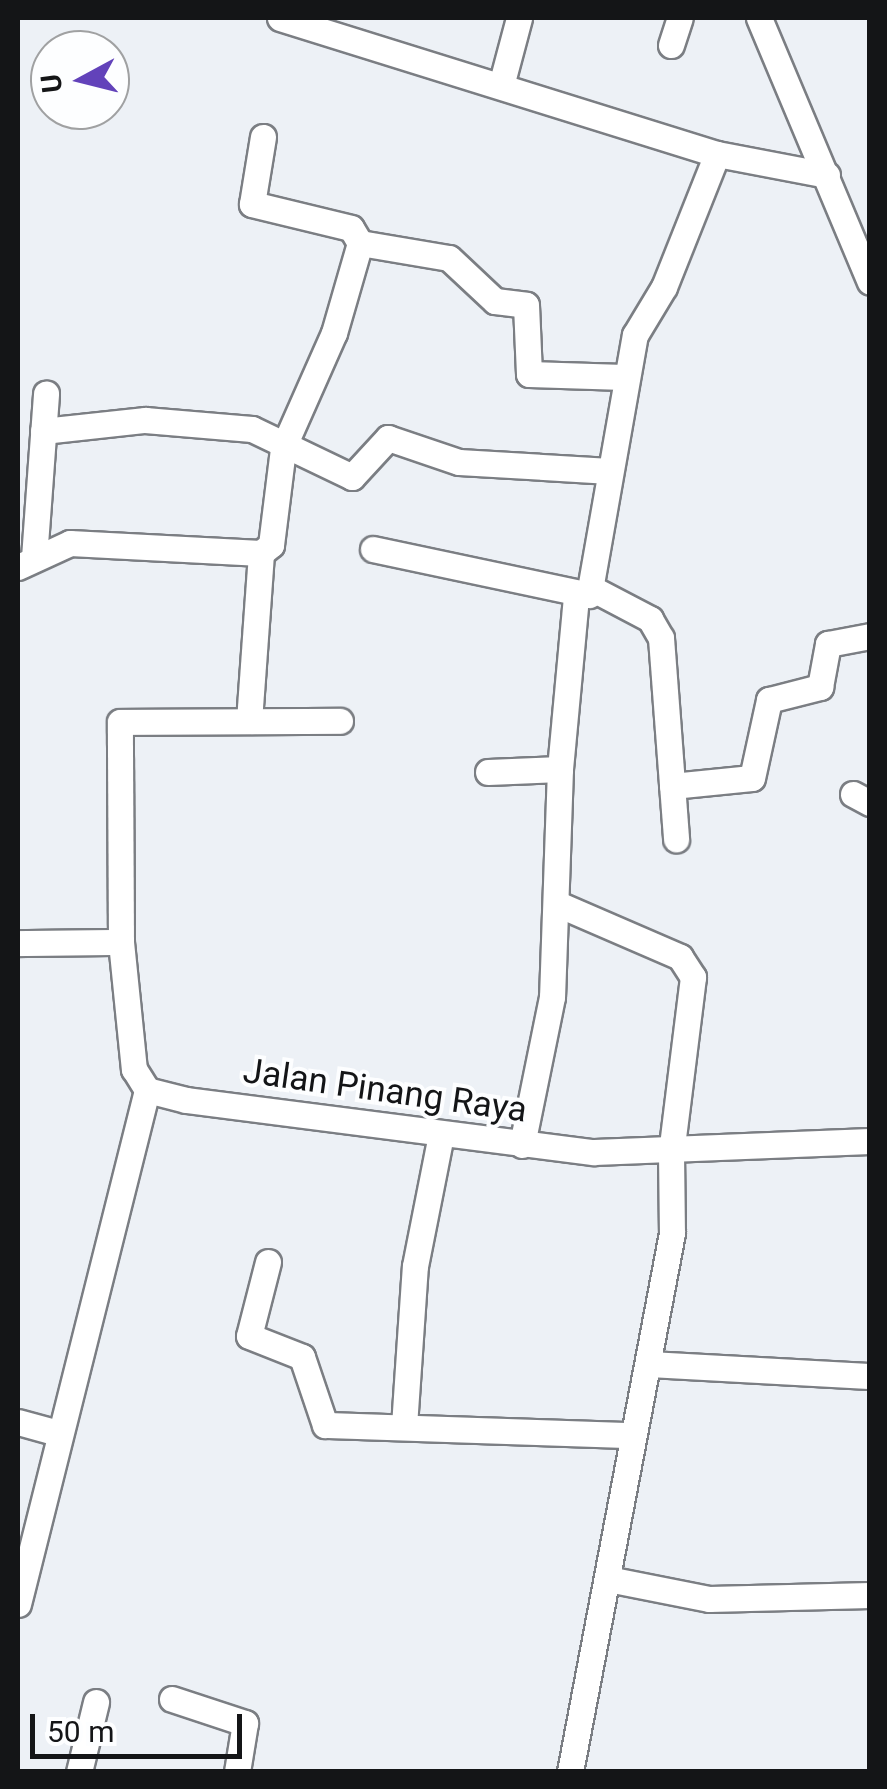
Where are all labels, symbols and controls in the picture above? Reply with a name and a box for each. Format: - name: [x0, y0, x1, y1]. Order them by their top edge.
- north arrow: [30, 30, 130, 130]
- text: U: [34, 72, 69, 95]
- street label: Jalan Pinang Raya: [240, 1050, 530, 1132]
- scale bar: [35, 1694, 248, 1756]
- text: 50 m: [47, 1714, 114, 1749]

